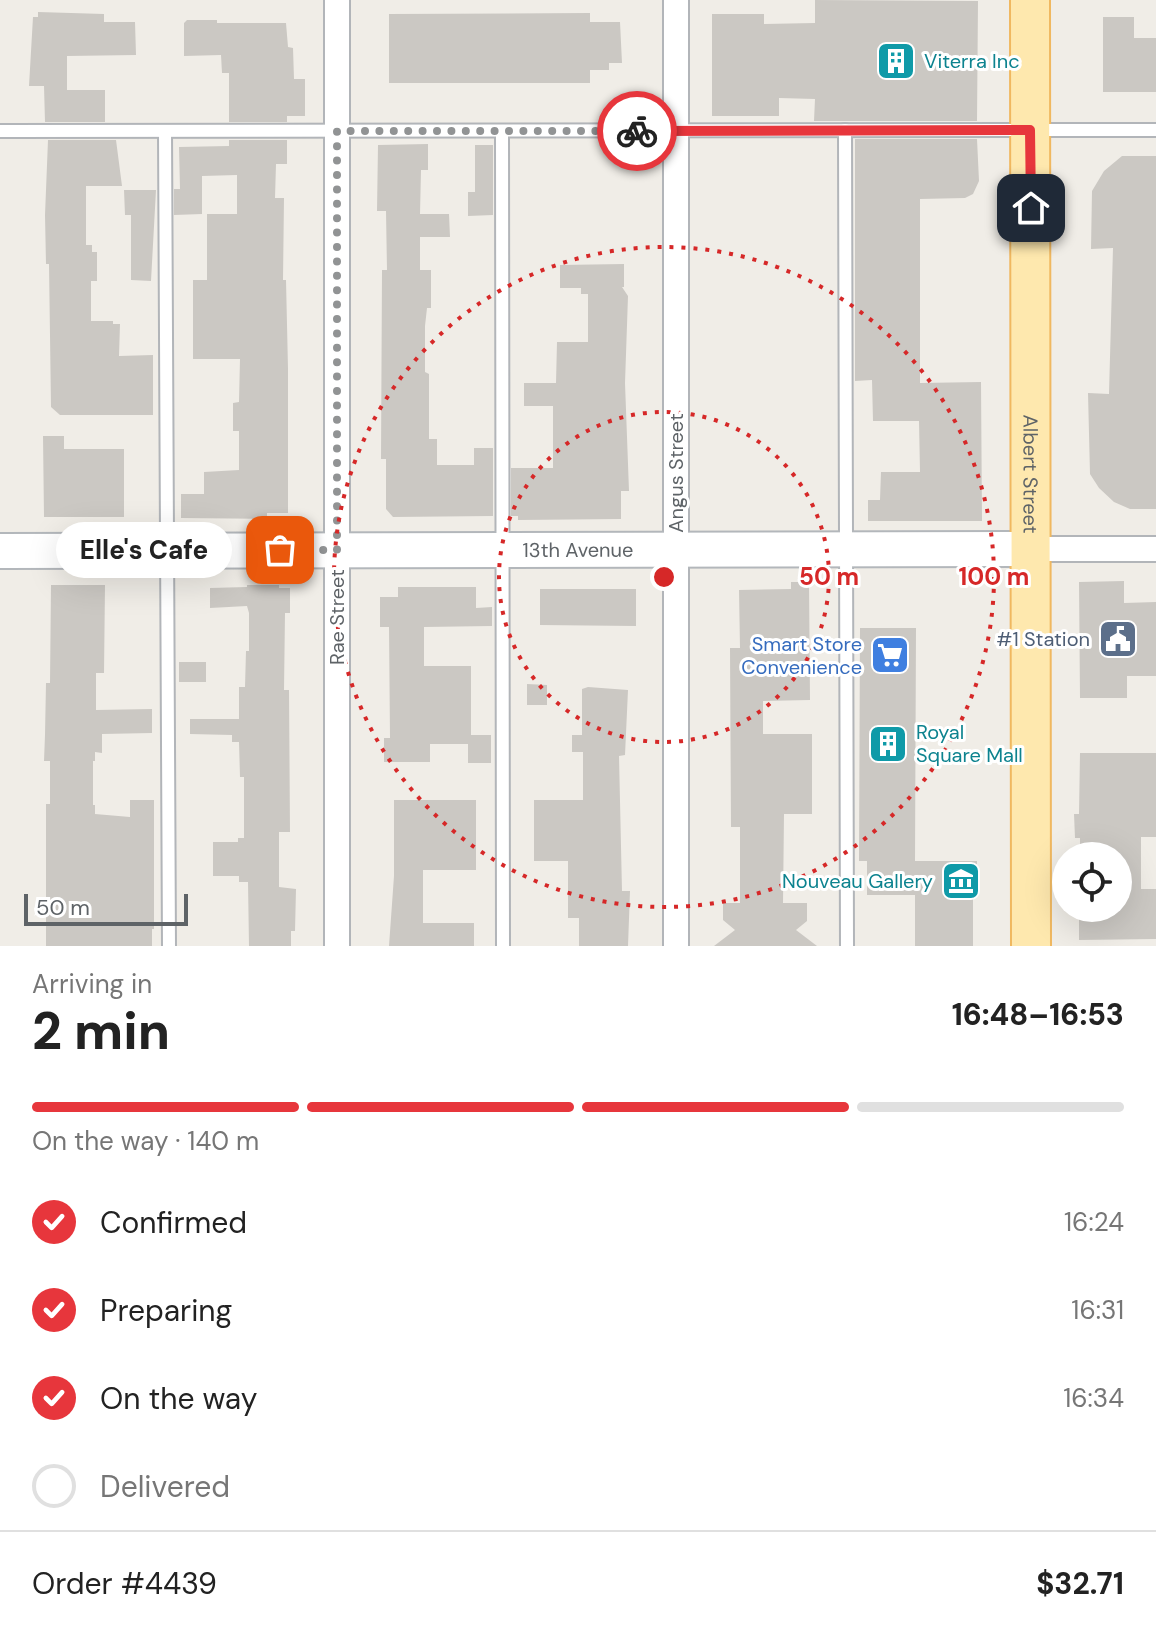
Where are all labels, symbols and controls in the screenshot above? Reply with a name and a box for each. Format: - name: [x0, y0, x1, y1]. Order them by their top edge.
- building icon: Viterra Inc: [875, 40, 917, 82]
- place label: Viterra Inc: [924, 48, 1020, 74]
- courier: [597, 91, 677, 171]
- icon: bike: [615, 109, 659, 153]
- pin: [997, 174, 1065, 242]
- icon: home: [1009, 186, 1053, 230]
- street label: Angus Street: [663, 413, 689, 533]
- street label: Albert Street: [1017, 415, 1044, 534]
- pin: [246, 516, 314, 584]
- callout: Elle's Cafe: [56, 522, 232, 578]
- icon: bag: [258, 528, 302, 572]
- text: Elle's Cafe: [80, 533, 208, 567]
- street label: 13th Avenue: [523, 537, 633, 563]
- text: 50 m: [799, 561, 859, 592]
- text: 100 m: [959, 561, 1029, 592]
- centre of rings: [650, 563, 678, 591]
- street label: Rae Street: [324, 569, 350, 665]
- public building icon: #1 Station: [1097, 618, 1139, 660]
- place label: #1 Station: [996, 626, 1090, 652]
- place label: Smart Store Convenience: [741, 631, 862, 680]
- supermarket icon: Smart Store Convenience: [869, 634, 911, 676]
- place label: Royal Square Mall: [916, 719, 1023, 768]
- building icon: Royal Square Mall: [867, 723, 909, 765]
- map controls: [1052, 842, 1132, 922]
- button: locate: [1052, 842, 1132, 922]
- museum icon: Nouveau Gallery: [940, 860, 982, 902]
- place label: Nouveau Gallery: [782, 868, 933, 894]
- scale bar: [24, 890, 188, 926]
- text: 50 m: [36, 893, 90, 922]
- text: Arriving in: [32, 967, 152, 1001]
- text: 16:48–16:53: [952, 995, 1124, 1034]
- text: 2 min: [32, 997, 170, 1065]
- text: On the way · 140 m: [32, 1124, 259, 1158]
- icon: check: [32, 1200, 76, 1244]
- text: Confirmed: [100, 1203, 247, 1242]
- text: 16:24: [1064, 1205, 1124, 1239]
- icon: check: [32, 1288, 76, 1332]
- text: Preparing: [100, 1291, 232, 1330]
- text: 16:31: [1071, 1293, 1124, 1327]
- icon: check: [32, 1376, 76, 1420]
- text: On the way: [100, 1379, 257, 1418]
- text: 16:34: [1063, 1381, 1124, 1415]
- text: Delivered: [100, 1467, 230, 1506]
- text: Order #4439: [32, 1564, 217, 1603]
- text: $32.71: [1036, 1564, 1124, 1603]

